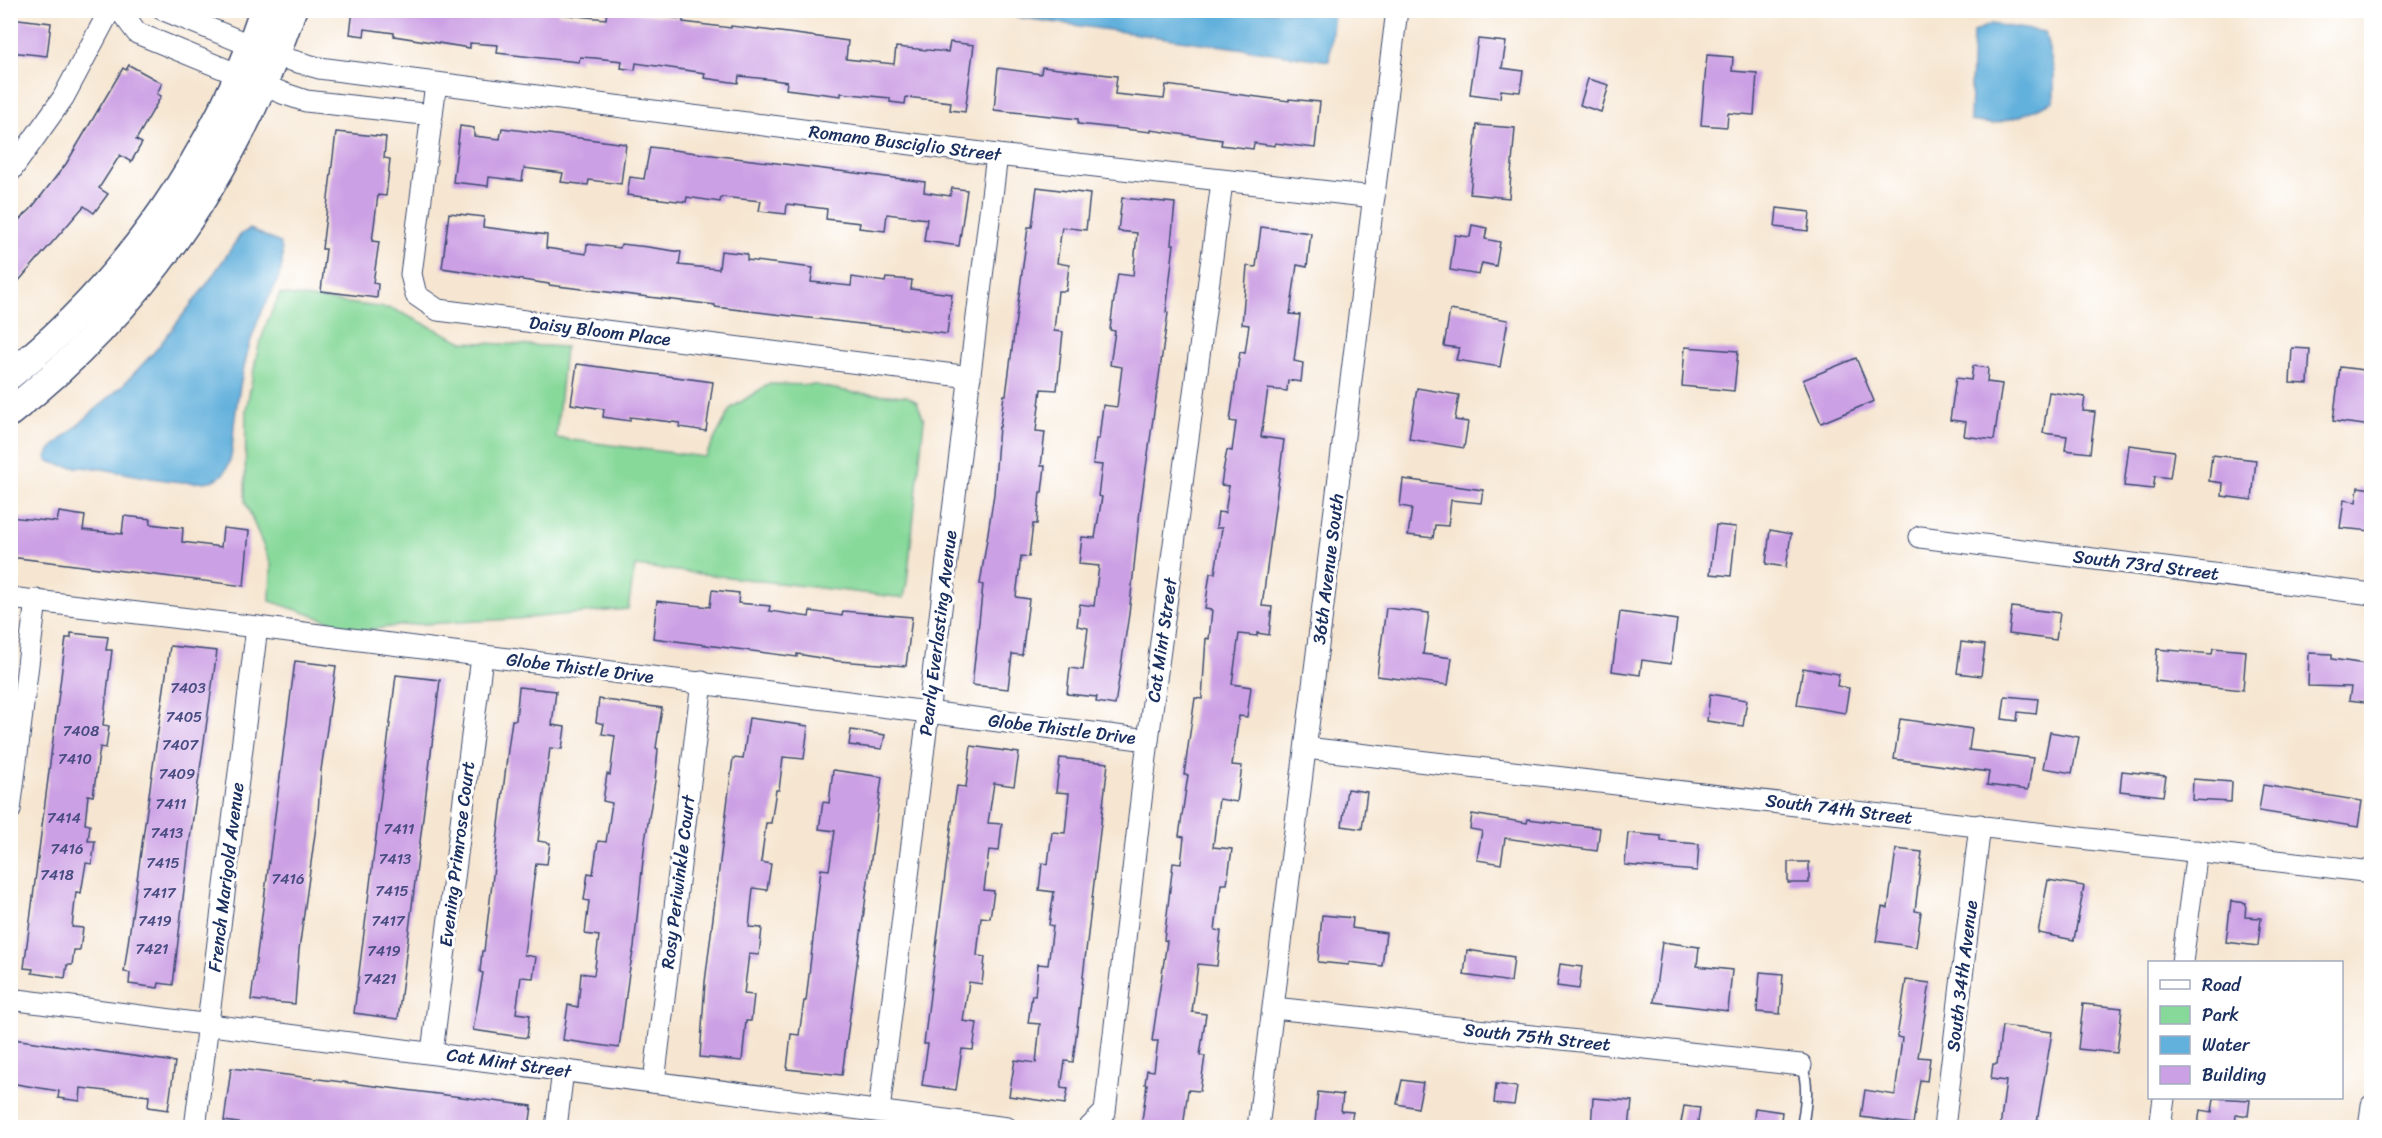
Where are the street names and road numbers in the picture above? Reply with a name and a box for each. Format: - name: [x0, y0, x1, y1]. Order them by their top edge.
- street label: Romano Busciglio Street: [807, 115, 1004, 171]
- street label: Daisy Bloom Place: [527, 306, 673, 356]
- street label: 36th Avenue South: [1303, 492, 1353, 646]
- street label: Pearly Everlasting Avenue: [910, 528, 967, 738]
- street label: South 73rd Street: [2071, 540, 2221, 590]
- street label: Cat Mint Street: [1137, 575, 1187, 704]
- street label: Globe Thistle Drive: [504, 643, 656, 693]
- street label: Globe Thistle Drive: [986, 704, 1138, 754]
- street label: Evening Primrose Court: [430, 759, 484, 949]
- street label: French Marigold Avenue: [198, 780, 254, 974]
- street label: South 74th Street: [1764, 784, 1914, 834]
- street label: Rosy Periwinkle Court: [651, 793, 705, 971]
- street label: South 34th Avenue: [1937, 898, 1987, 1053]
- street label: South 75th Street: [1462, 1013, 1612, 1061]
- street label: Cat Mint Street: [445, 1038, 574, 1088]

